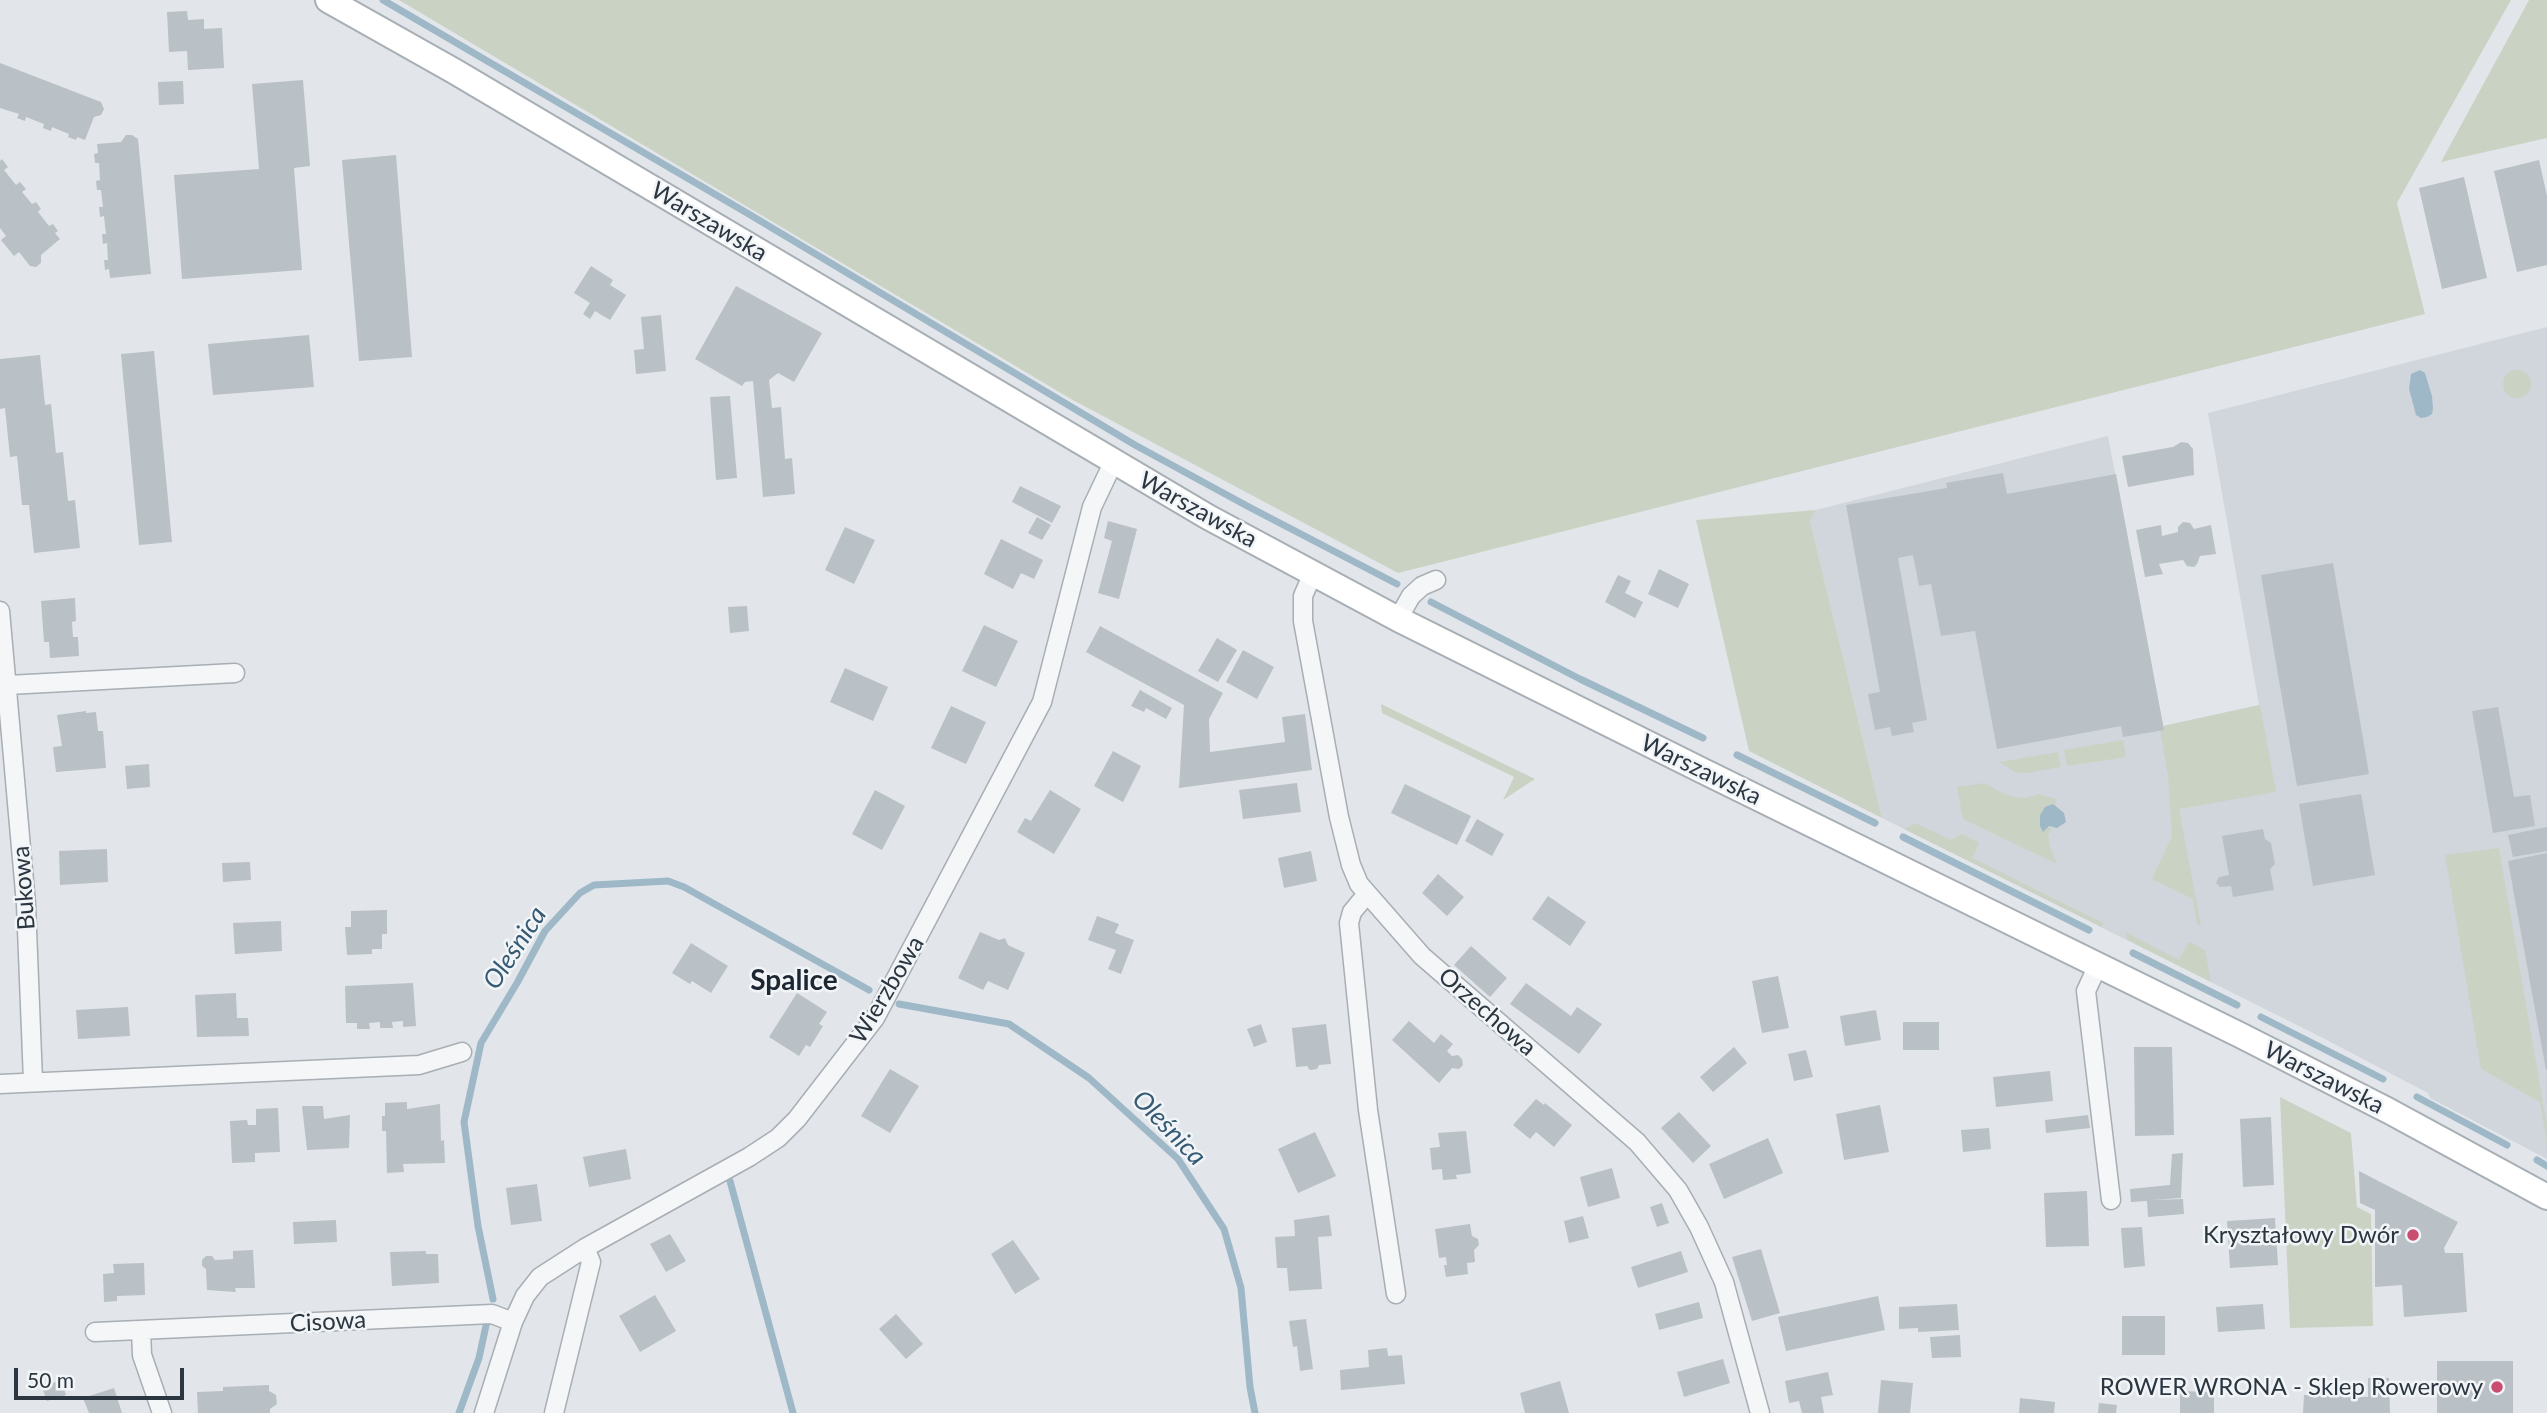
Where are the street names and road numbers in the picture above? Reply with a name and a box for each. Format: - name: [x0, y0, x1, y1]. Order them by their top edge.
- street label: Warszawska: [646, 176, 772, 268]
- street label: Warszawska: [1134, 466, 1262, 554]
- street label: Warszawska: [1636, 728, 1766, 812]
- street label: Bukowa: [7, 845, 41, 931]
- street label: Wierzbowa: [844, 931, 930, 1049]
- street label: Orzechowa: [1432, 962, 1542, 1062]
- street label: Warszawska: [2259, 1036, 2389, 1120]
- street label: Cisowa: [289, 1306, 367, 1338]

